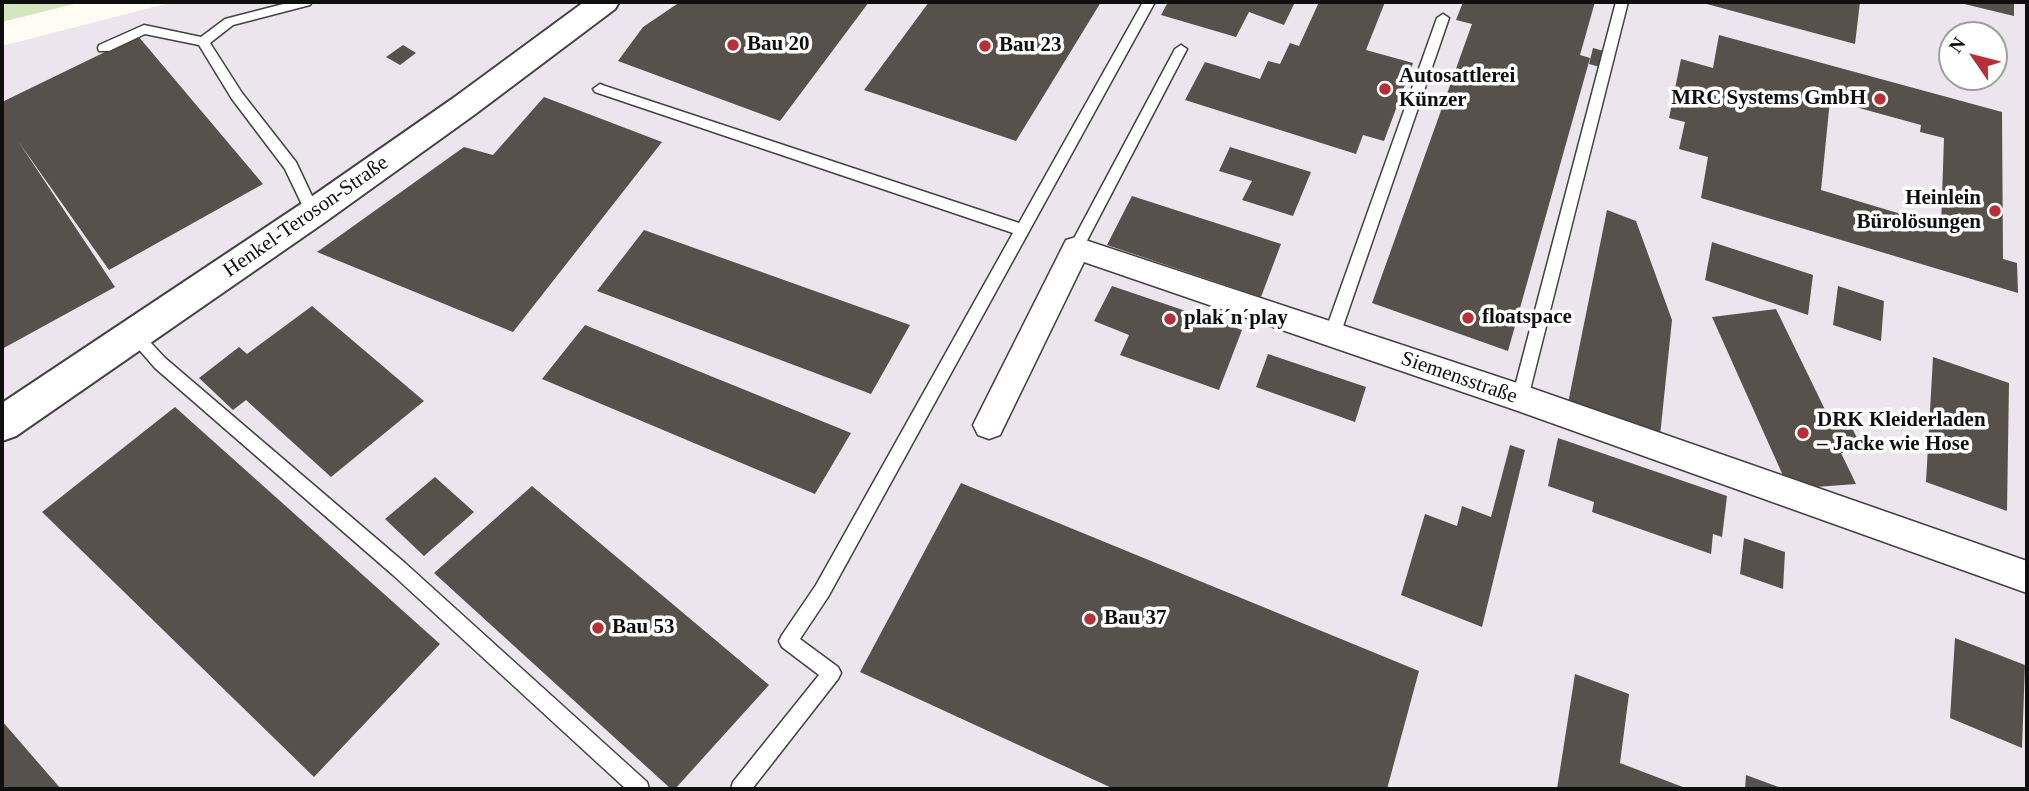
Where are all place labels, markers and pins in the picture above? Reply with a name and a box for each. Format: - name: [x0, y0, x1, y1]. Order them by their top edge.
- place label: Bau 20: [747, 32, 809, 58]
- place label: Bau 23: [999, 33, 1061, 59]
- marker: Bau 20: [725, 37, 741, 53]
- marker: Bau 23: [977, 38, 993, 54]
- place label: Autosattlerei Künzer: [1399, 64, 1515, 114]
- marker: Autosattlerei Künzer: [1377, 81, 1393, 97]
- place label: MRC Systems GmbH: [1671, 86, 1866, 112]
- marker: MRC Systems GmbH: [1872, 91, 1888, 107]
- place label: Heinlein Bürolösungen: [1857, 186, 1981, 236]
- marker: Heinlein Bürolösungen: [1987, 203, 2003, 219]
- place label: floatspace: [1482, 305, 1572, 331]
- place label: plak´n´play: [1184, 306, 1288, 332]
- marker: floatspace: [1460, 310, 1476, 326]
- marker: plak´n´play: [1162, 311, 1178, 327]
- place label: DRK Kleiderladen – Jacke wie Hose: [1817, 408, 1986, 458]
- marker: DRK Kleiderladen – Jacke wie Hose: [1795, 425, 1811, 441]
- place label: Bau 37: [1104, 606, 1166, 632]
- marker: Bau 37: [1082, 611, 1098, 627]
- place label: Bau 53: [612, 615, 674, 641]
- marker: Bau 53: [590, 620, 606, 636]

